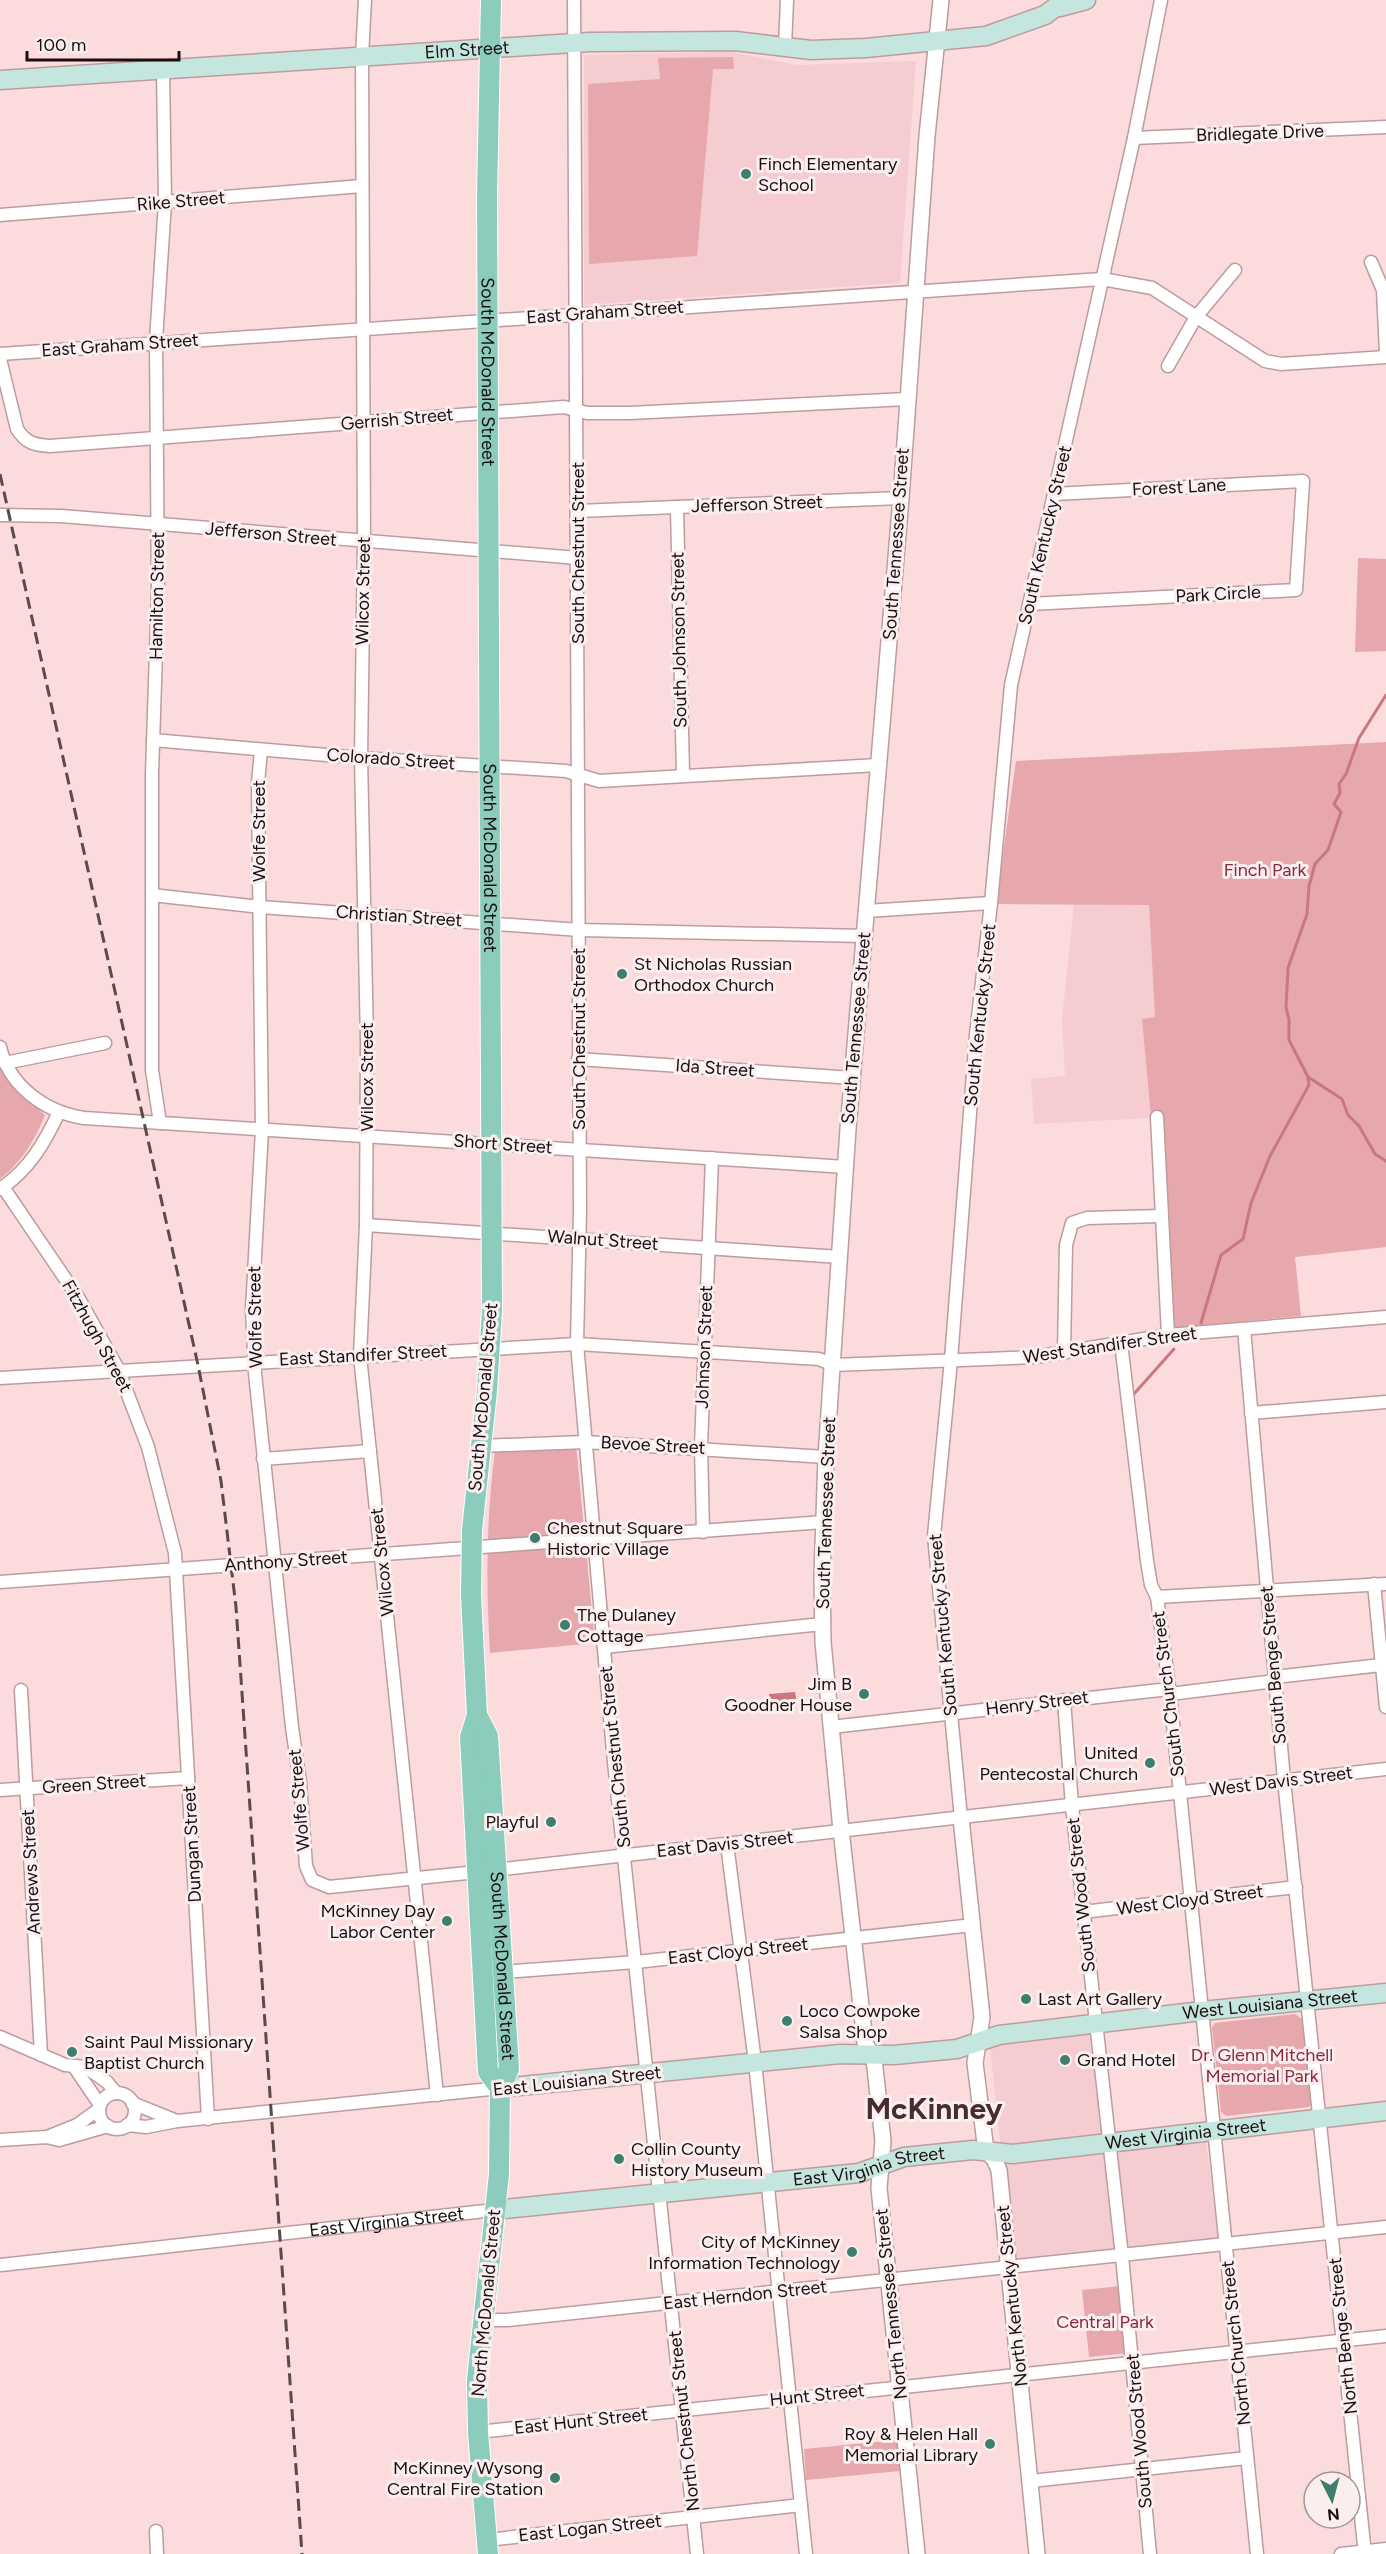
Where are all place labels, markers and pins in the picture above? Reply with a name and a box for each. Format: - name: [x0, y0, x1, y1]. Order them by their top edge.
- place label: Finch Elementary School: [758, 153, 898, 196]
- marker: Finch Elementary School: [739, 167, 753, 181]
- place label: St Nicholas Russian Orthodox Church: [634, 953, 792, 996]
- marker: St Nicholas Russian Orthodox Church: [615, 967, 629, 981]
- place label: Chestnut Square Historic Village: [547, 1517, 683, 1560]
- marker: Chestnut Square Historic Village: [528, 1531, 542, 1545]
- place label: The Dulaney Cottage: [577, 1604, 676, 1647]
- marker: The Dulaney Cottage: [558, 1618, 572, 1632]
- place label: Jim B Goodner House: [724, 1673, 852, 1716]
- marker: Jim B Goodner House: [857, 1687, 871, 1701]
- place label: United Pentecostal Church: [979, 1742, 1138, 1785]
- marker: United Pentecostal Church: [1143, 1756, 1157, 1770]
- place label: Playful: [485, 1811, 539, 1833]
- marker: Playful: [544, 1815, 558, 1829]
- place label: McKinney Day Labor Center: [320, 1900, 436, 1943]
- marker: McKinney Day Labor Center: [440, 1914, 454, 1928]
- place label: Last Art Gallery: [1038, 1988, 1162, 2010]
- marker: Last Art Gallery: [1019, 1992, 1033, 2006]
- place label: Loco Cowpoke Salsa Shop: [799, 2000, 920, 2043]
- marker: Loco Cowpoke Salsa Shop: [780, 2014, 794, 2028]
- place label: Saint Paul Missionary Baptist Church: [84, 2031, 254, 2074]
- marker: Saint Paul Missionary Baptist Church: [65, 2045, 79, 2059]
- place label: Grand Hotel: [1077, 2049, 1176, 2071]
- marker: Grand Hotel: [1058, 2053, 1072, 2067]
- place label: Collin County History Museum: [631, 2138, 763, 2181]
- marker: Collin County History Museum: [612, 2152, 626, 2166]
- place label: City of McKinney Information Technology: [648, 2231, 841, 2274]
- marker: City of McKinney Information Technology: [845, 2245, 859, 2259]
- place label: Roy & Helen Hall Memorial Library: [844, 2423, 979, 2466]
- marker: Roy & Helen Hall Memorial Library: [983, 2437, 997, 2451]
- place label: McKinney Wysong Central Fire Station: [387, 2457, 543, 2500]
- marker: McKinney Wysong Central Fire Station: [548, 2471, 562, 2485]

